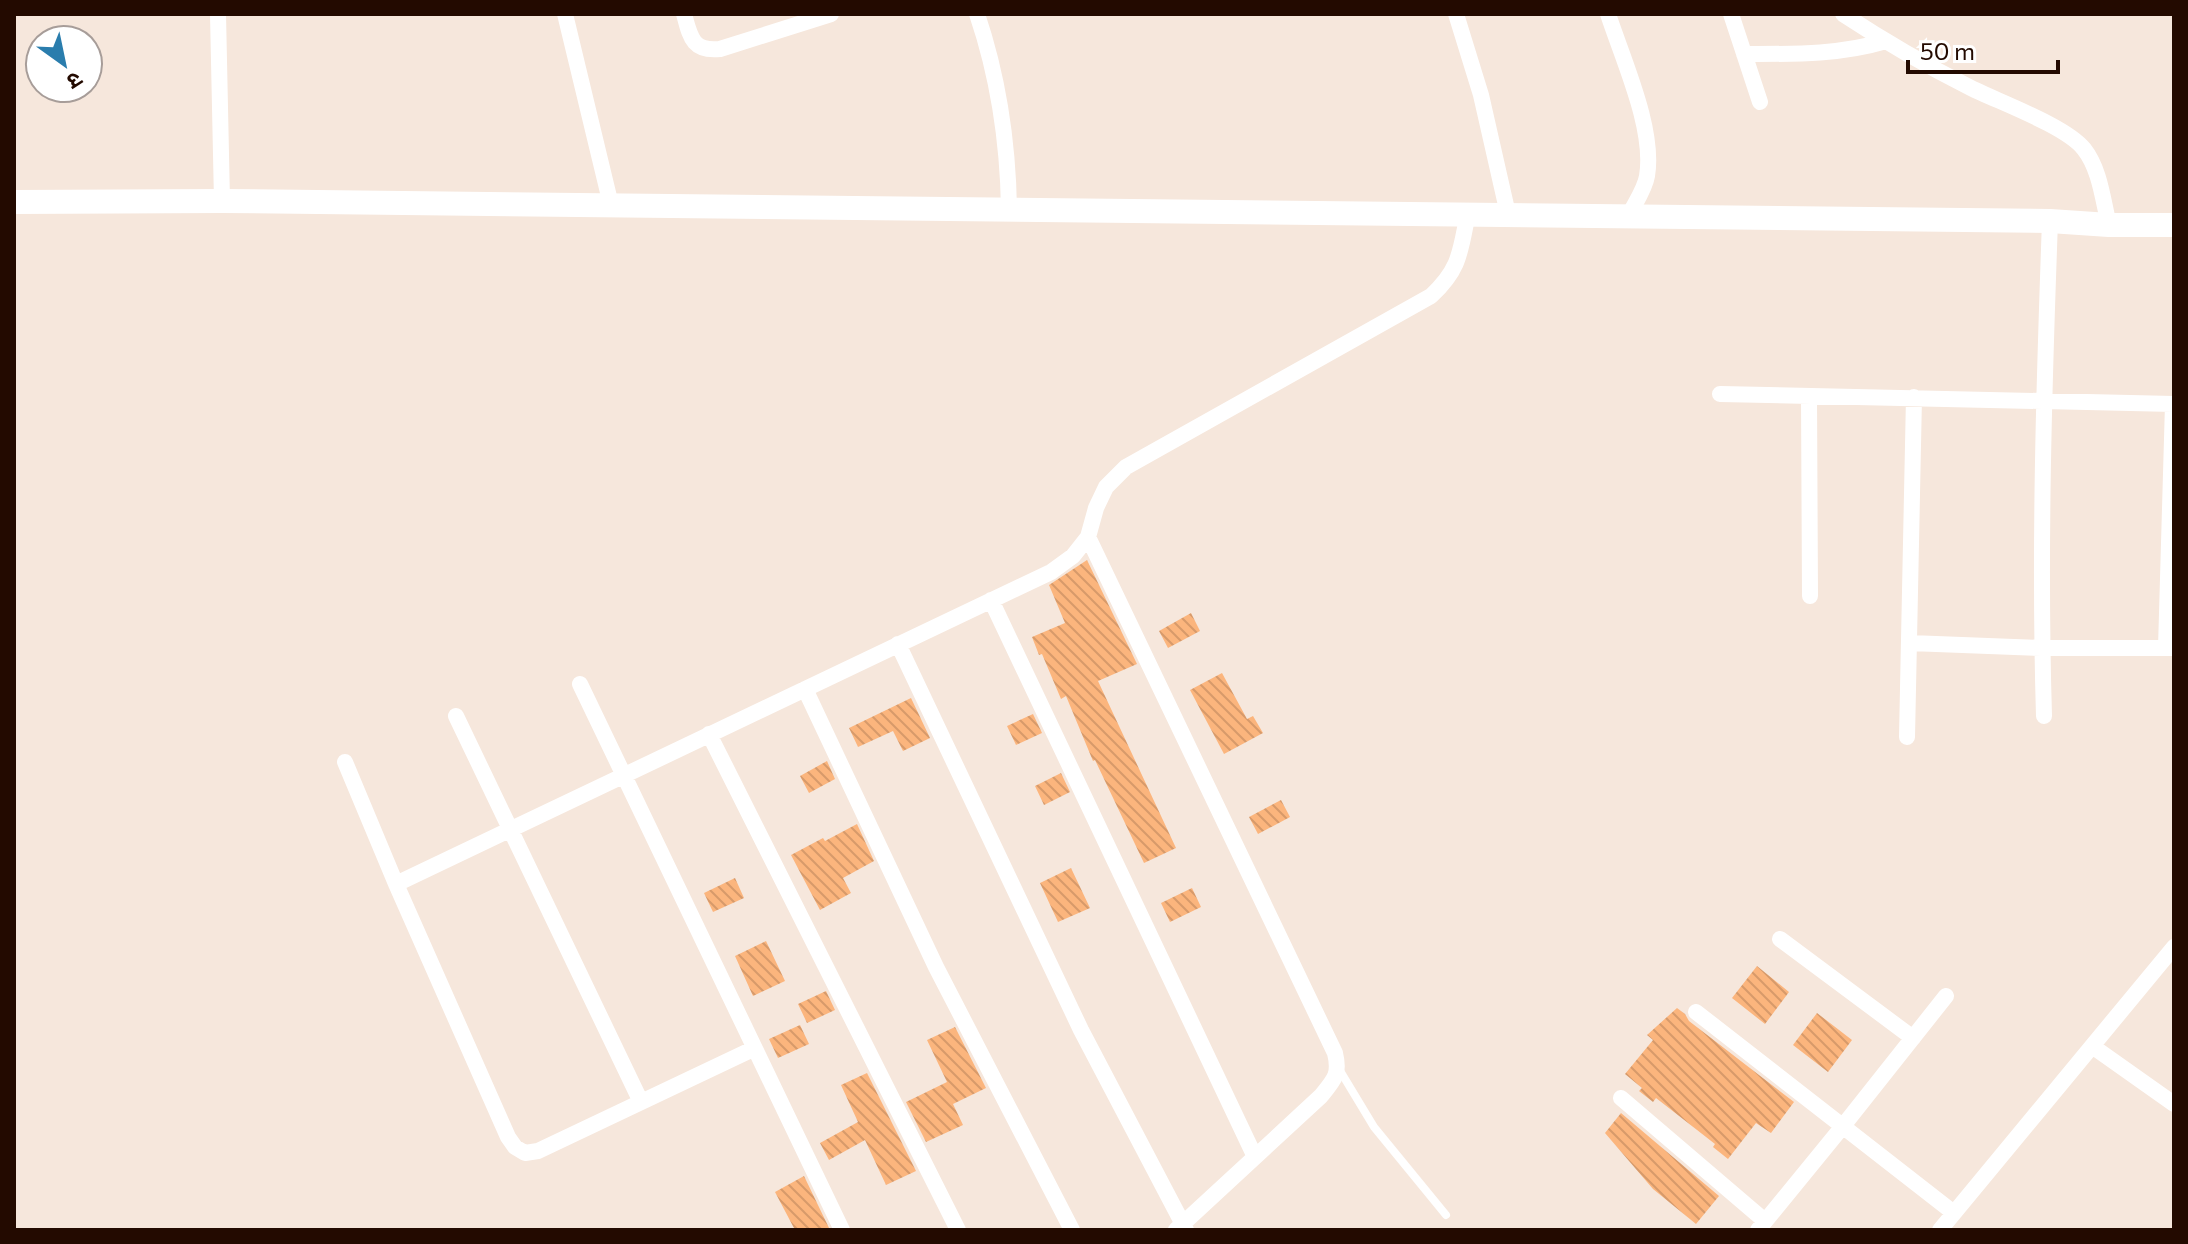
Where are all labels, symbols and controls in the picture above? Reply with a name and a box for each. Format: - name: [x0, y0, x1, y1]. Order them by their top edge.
- north arrow: [24, 24, 104, 104]
- scale bar: [1908, 24, 2058, 74]
- text: 50 m: [1920, 36, 1975, 65]
- text: उ: [61, 66, 88, 97]

